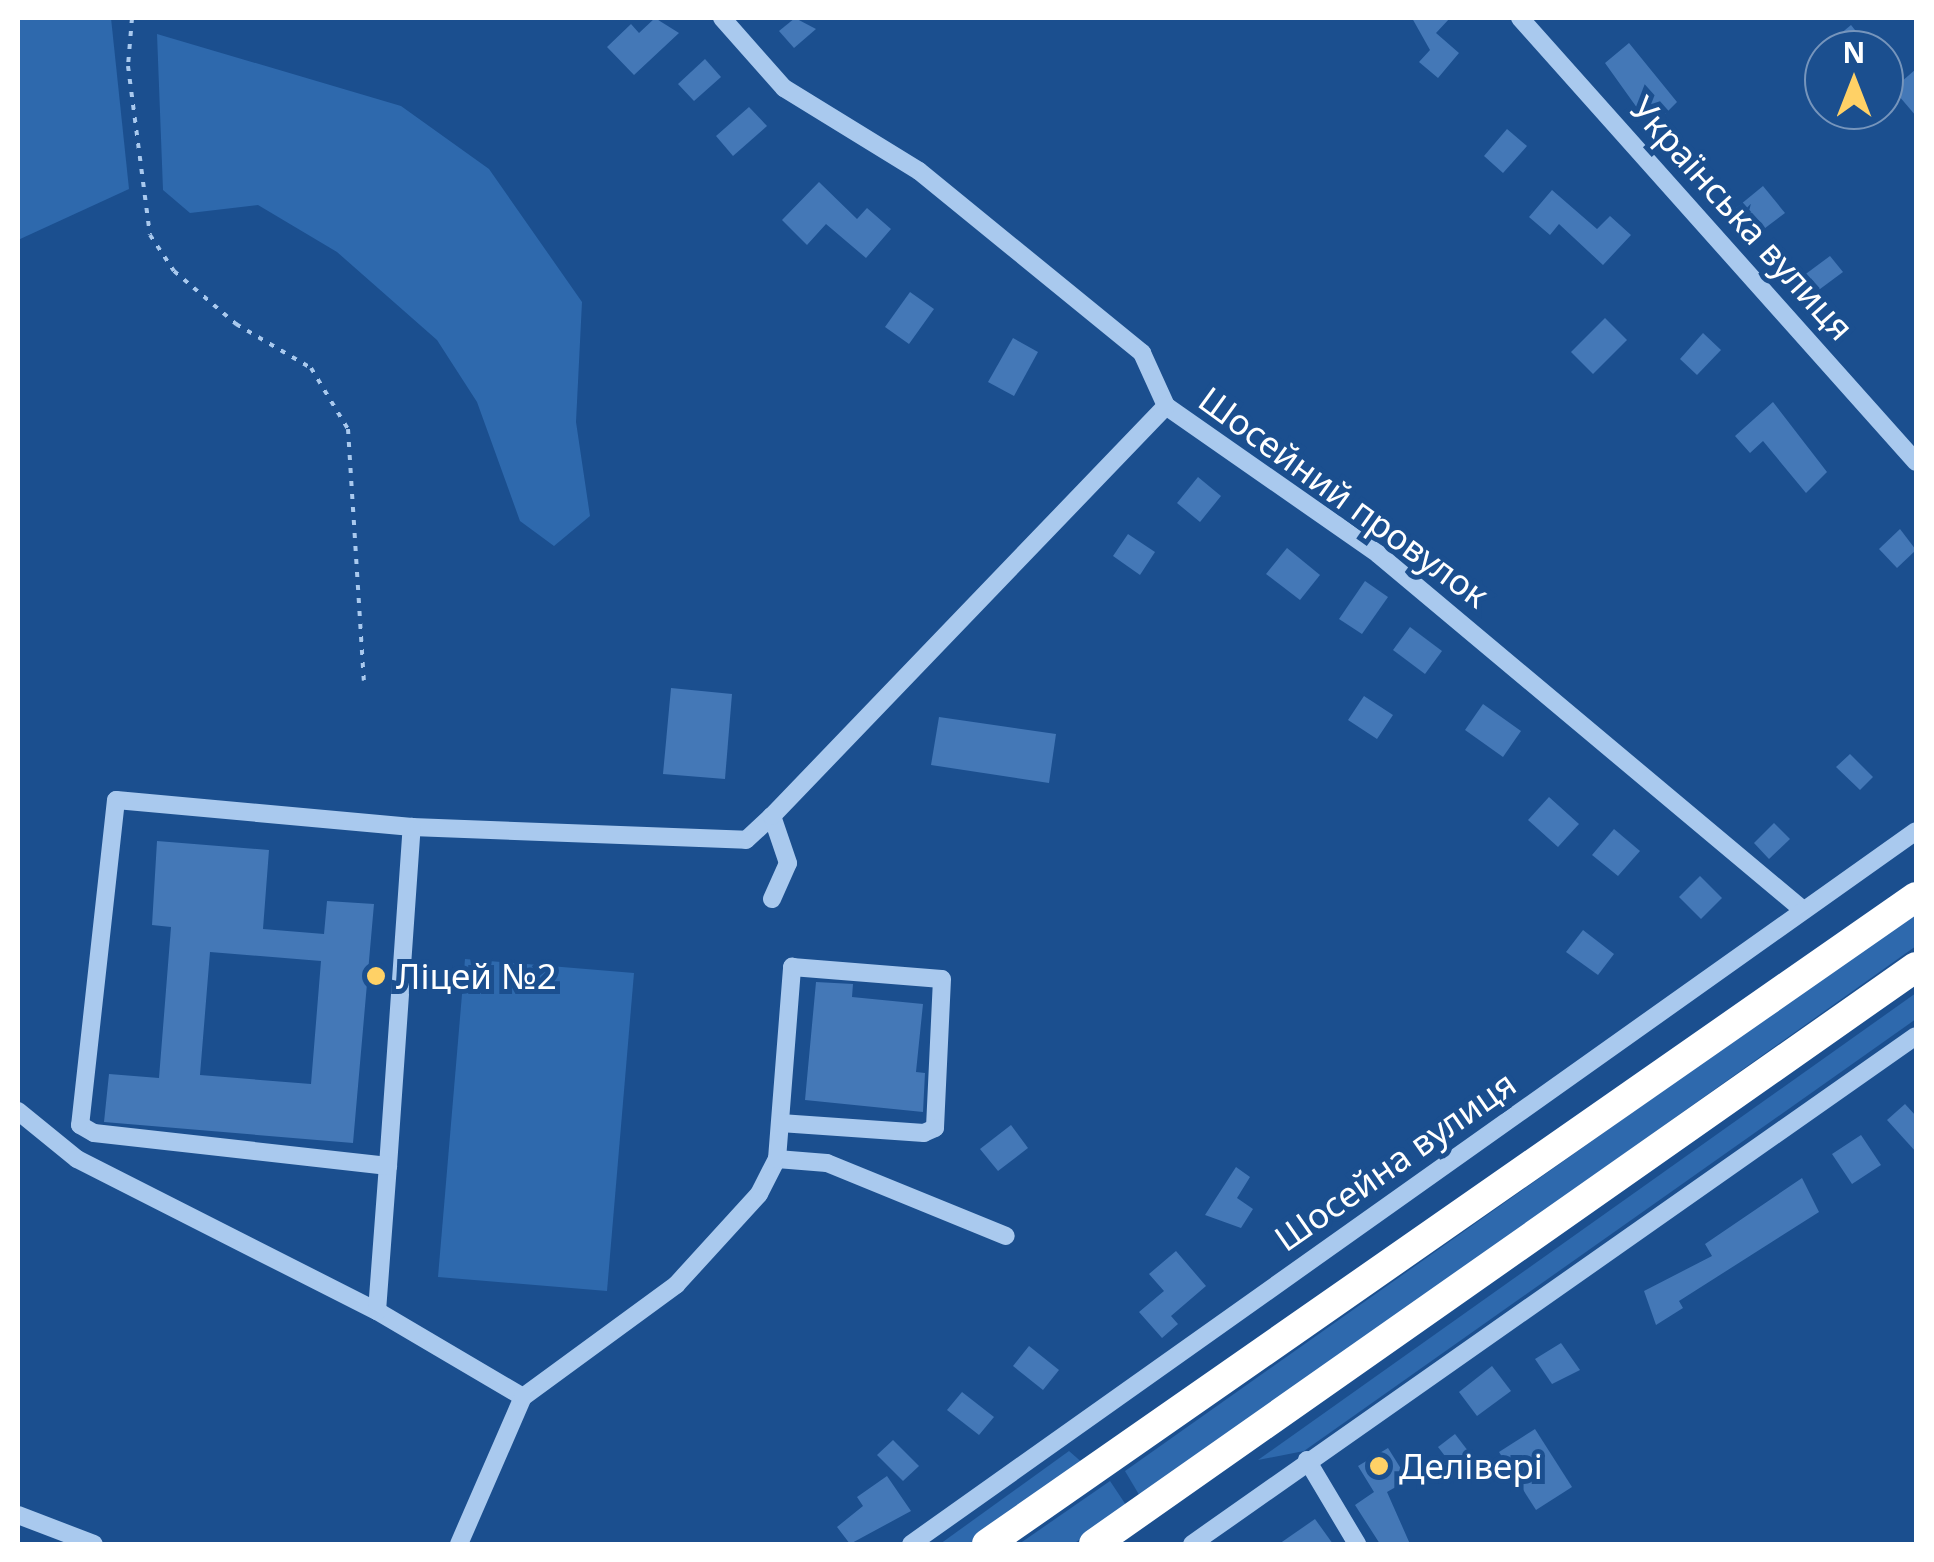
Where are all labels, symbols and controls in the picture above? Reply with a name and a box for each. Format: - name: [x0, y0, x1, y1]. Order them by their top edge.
- north arrow: [1804, 30, 1904, 130]
- text: N: [1843, 33, 1865, 71]
- street label: Українська вулиця: [1622, 88, 1862, 348]
- street label: Шосейний провулок: [1191, 378, 1497, 616]
- place label: Ліцей №2: [396, 955, 557, 997]
- marker: Ліцей №2: [365, 965, 387, 987]
- street label: Шосейна вулиця: [1266, 1062, 1524, 1260]
- place label: Делівері: [1399, 1445, 1543, 1487]
- marker: Делівері: [1368, 1455, 1390, 1477]

